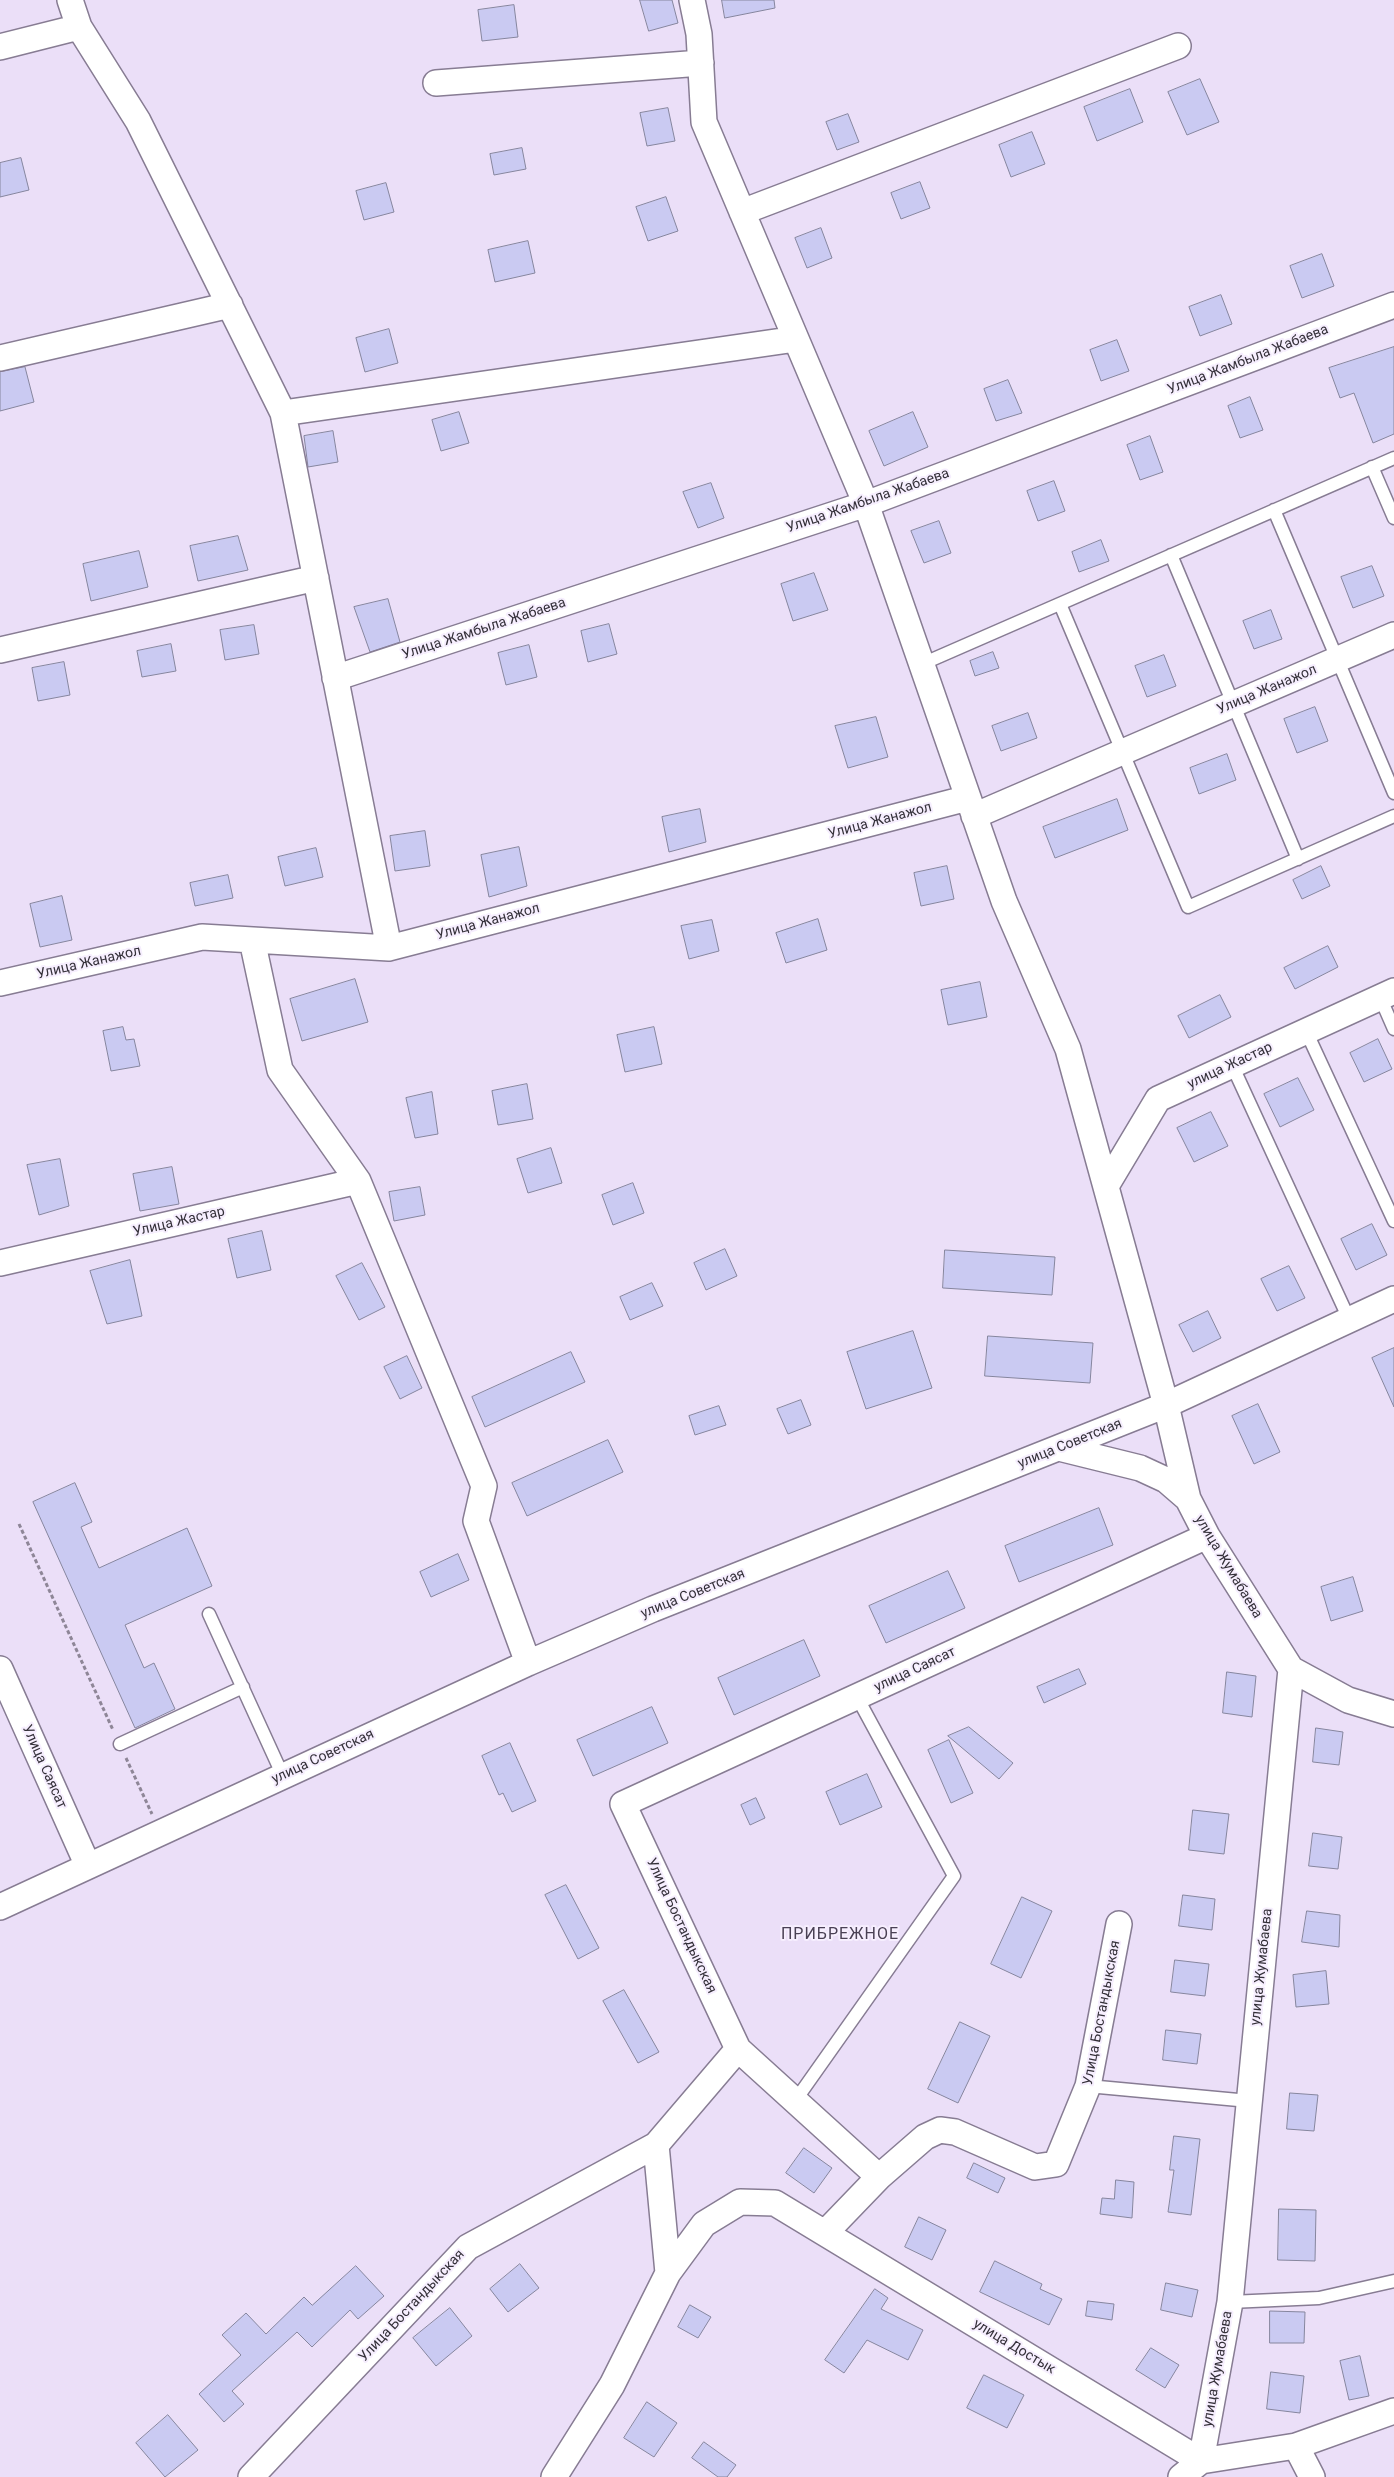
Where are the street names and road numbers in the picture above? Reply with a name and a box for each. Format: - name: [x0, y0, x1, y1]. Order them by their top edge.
- street label: Улица Жамбыла Жабаева: [1165, 321, 1331, 399]
- street label: Улица Жамбыла Жабаева: [784, 465, 952, 537]
- street label: Улица Жамбыла Жабаева: [400, 595, 568, 663]
- street label: Улица Жанажол: [1215, 661, 1319, 719]
- street label: Улица Жанажол: [826, 799, 934, 843]
- street label: Улица Жанажол: [434, 900, 542, 944]
- street label: Улица Жанажол: [35, 943, 143, 983]
- street label: улица Жастар: [1185, 1039, 1275, 1093]
- street label: Улица Жастар: [131, 1203, 227, 1241]
- street label: улица Советская: [1016, 1415, 1124, 1473]
- street label: улица Жумабаева: [1191, 1512, 1265, 1622]
- street label: улица Советская: [639, 1565, 747, 1623]
- street label: улица Саясат: [872, 1644, 958, 1696]
- street label: Улица Саясат: [18, 1723, 70, 1811]
- street label: улица Советская: [269, 1726, 377, 1788]
- street label: Улица Бостандыкская: [642, 1856, 720, 1996]
- street label: улица Жумабаева: [1248, 1908, 1276, 2026]
- street label: Улица Бостандыкская: [1080, 1939, 1124, 2087]
- street label: Улица Бостандыкская: [356, 2246, 468, 2366]
- street label: улица Жумабаева: [1200, 2310, 1236, 2428]
- street label: улица Достык: [970, 2316, 1058, 2378]

